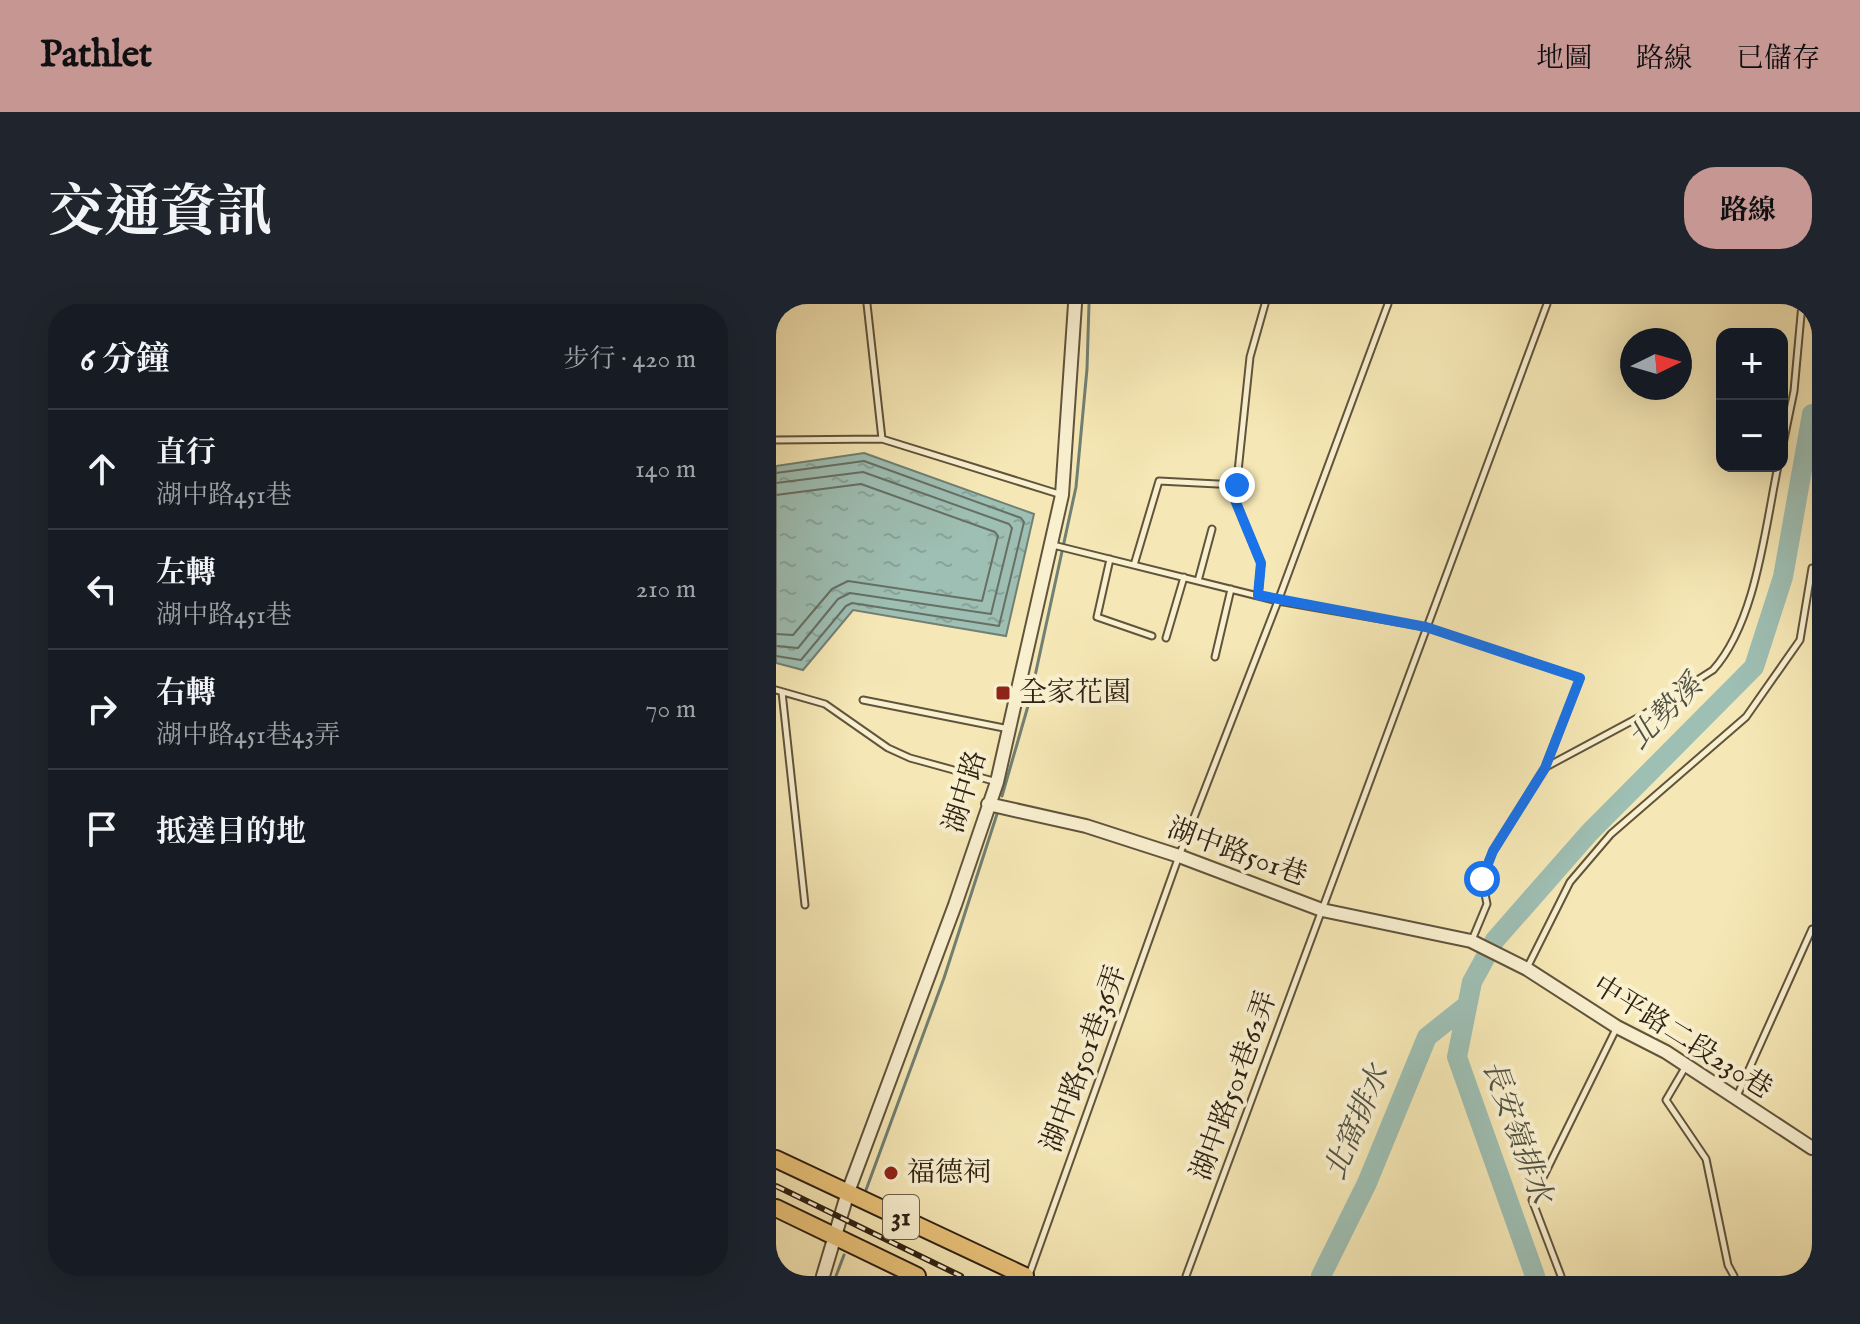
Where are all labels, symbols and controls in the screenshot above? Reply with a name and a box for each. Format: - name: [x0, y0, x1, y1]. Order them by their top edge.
- text: Pathlet: [40, 32, 152, 80]
- text: 地圖: [1536, 42, 1592, 77]
- text: 路線: [1636, 42, 1692, 77]
- text: 已儲存: [1736, 42, 1820, 77]
- button: 路線: [1684, 167, 1812, 249]
- text: 交通資訊: [48, 179, 272, 250]
- north arrow: [1620, 328, 1692, 400]
- map controls: [1716, 328, 1788, 472]
- button: +: [1716, 328, 1788, 400]
- text: 6 分鐘: [80, 339, 170, 382]
- text: 步行 · 420 m: [563, 343, 696, 376]
- button: −: [1716, 400, 1788, 472]
- text: 直行: [156, 435, 216, 473]
- icon: ahead: [80, 447, 124, 491]
- text: 140 m: [635, 453, 696, 486]
- route end: [1219, 467, 1255, 503]
- text: 湖中路451巷: [156, 479, 292, 512]
- text: 左轉: [156, 555, 216, 593]
- icon: left: [80, 567, 124, 611]
- text: 210 m: [636, 573, 696, 606]
- text: 湖中路451巷: [156, 599, 292, 632]
- water label: 北勢溪: [1621, 666, 1713, 758]
- text: 右轉: [156, 675, 216, 713]
- place label: 全家花園: [1019, 676, 1131, 711]
- marker: 全家花園: [994, 684, 1012, 702]
- icon: right: [80, 687, 124, 731]
- text: 70 m: [645, 693, 696, 726]
- text: 湖中路451巷43弄: [156, 719, 340, 752]
- street label: 湖中路: [937, 747, 995, 837]
- icon: arrive: [80, 807, 124, 851]
- street label: 湖中路501巷: [1162, 812, 1312, 894]
- text: 抵達目的地: [156, 814, 306, 852]
- route start: [1464, 861, 1500, 897]
- street label: 湖中路501巷36弄: [1035, 961, 1135, 1157]
- street label: 中平路二段230巷: [1586, 969, 1778, 1107]
- street label: 湖中路501巷62弄: [1185, 987, 1285, 1185]
- water label: 長安嶺排水: [1472, 1055, 1561, 1212]
- water label: 北窩排水: [1317, 1058, 1400, 1186]
- place label: 福德祠: [907, 1156, 991, 1191]
- marker: 福德祠: [882, 1164, 900, 1182]
- road number: 31: [883, 1195, 919, 1239]

